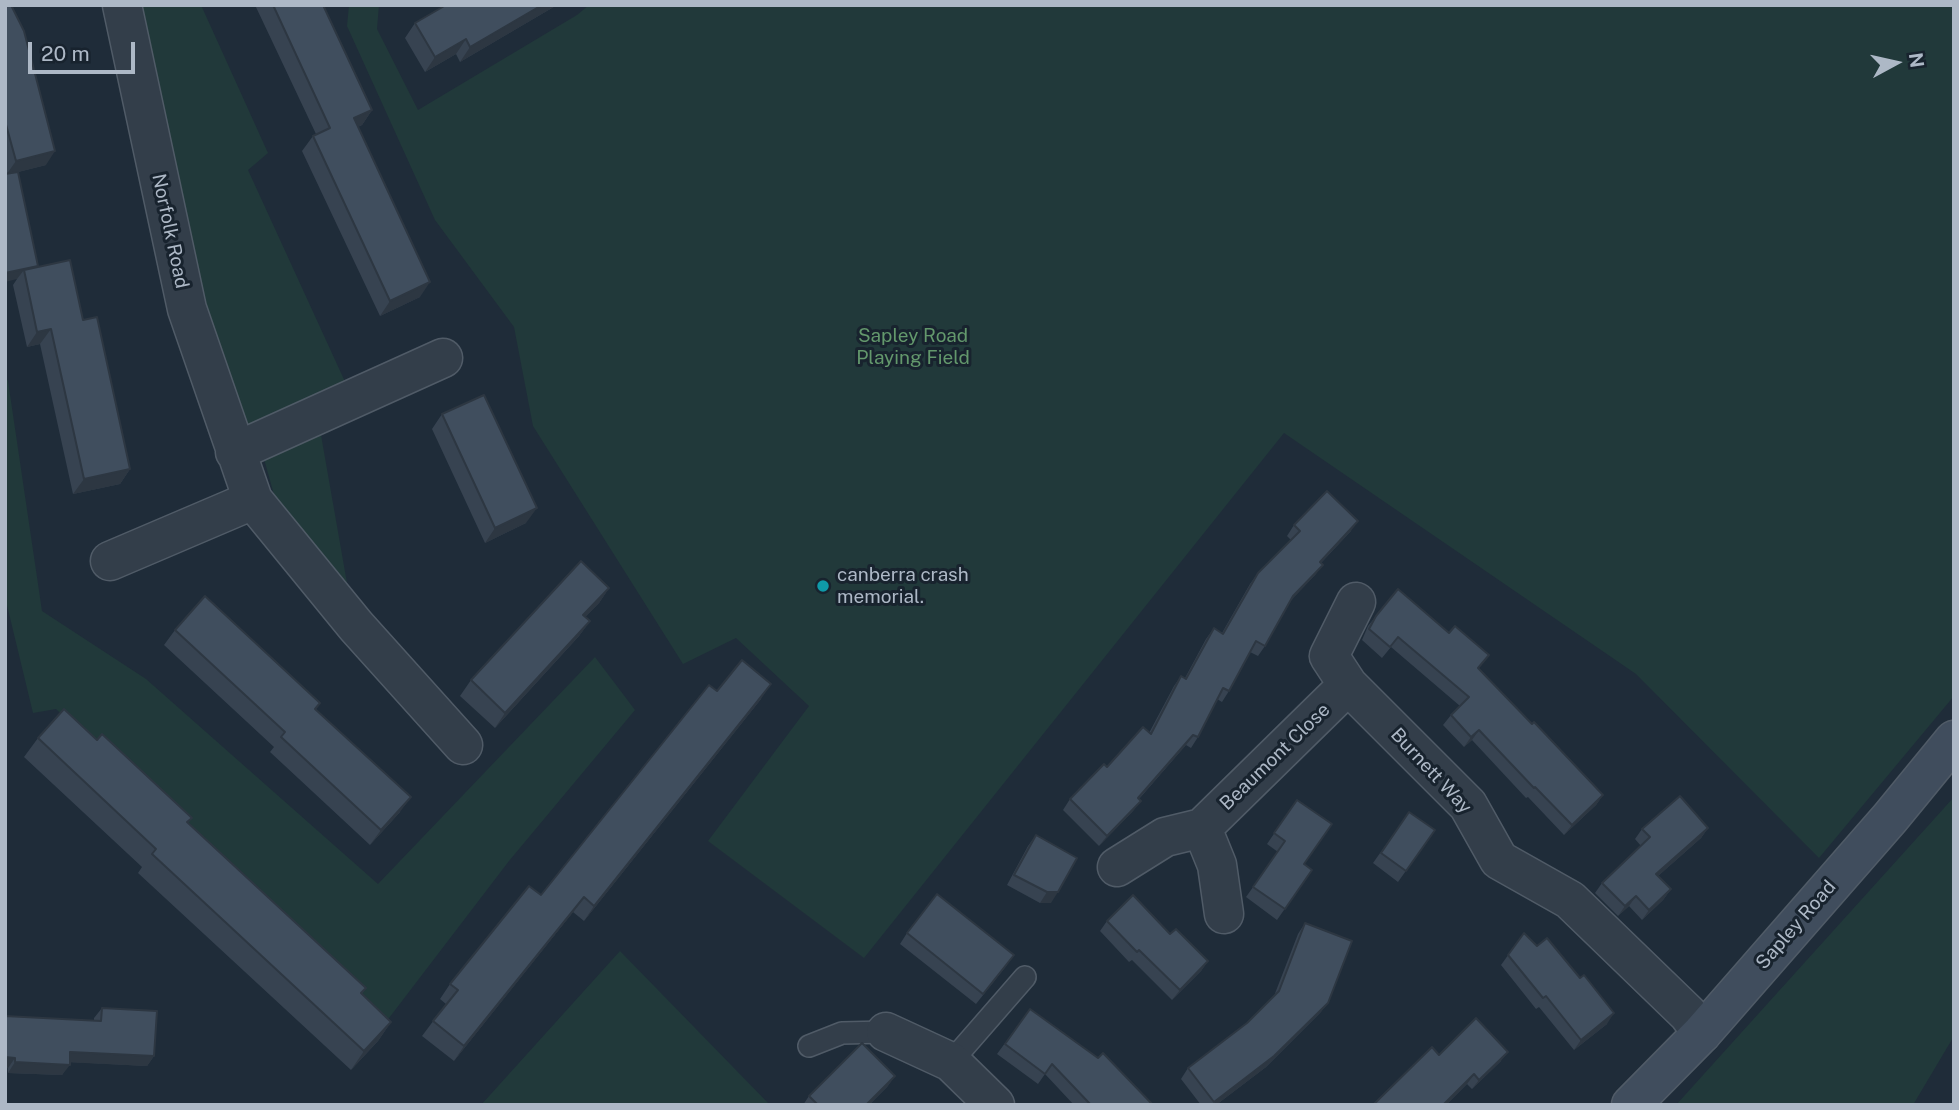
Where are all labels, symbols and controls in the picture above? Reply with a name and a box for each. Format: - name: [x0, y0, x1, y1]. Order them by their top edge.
- scale bar: [32, 28, 138, 72]
- north arrow: [1861, 28, 1931, 98]
- text: 20 m: [41, 41, 90, 66]
- text: N: [1905, 51, 1929, 69]
- street label: Norfolk Road: [147, 172, 193, 290]
- park label: Sapley Road Playing Field: [856, 325, 970, 369]
- place label: canberra crash memorial.: [837, 564, 969, 608]
- marker: canberra crash memorial.: [815, 578, 831, 594]
- street label: Beaumont Close: [1215, 699, 1335, 815]
- street label: Burnett Way: [1386, 723, 1476, 819]
- street label: Sapley Road: [1751, 876, 1841, 974]

